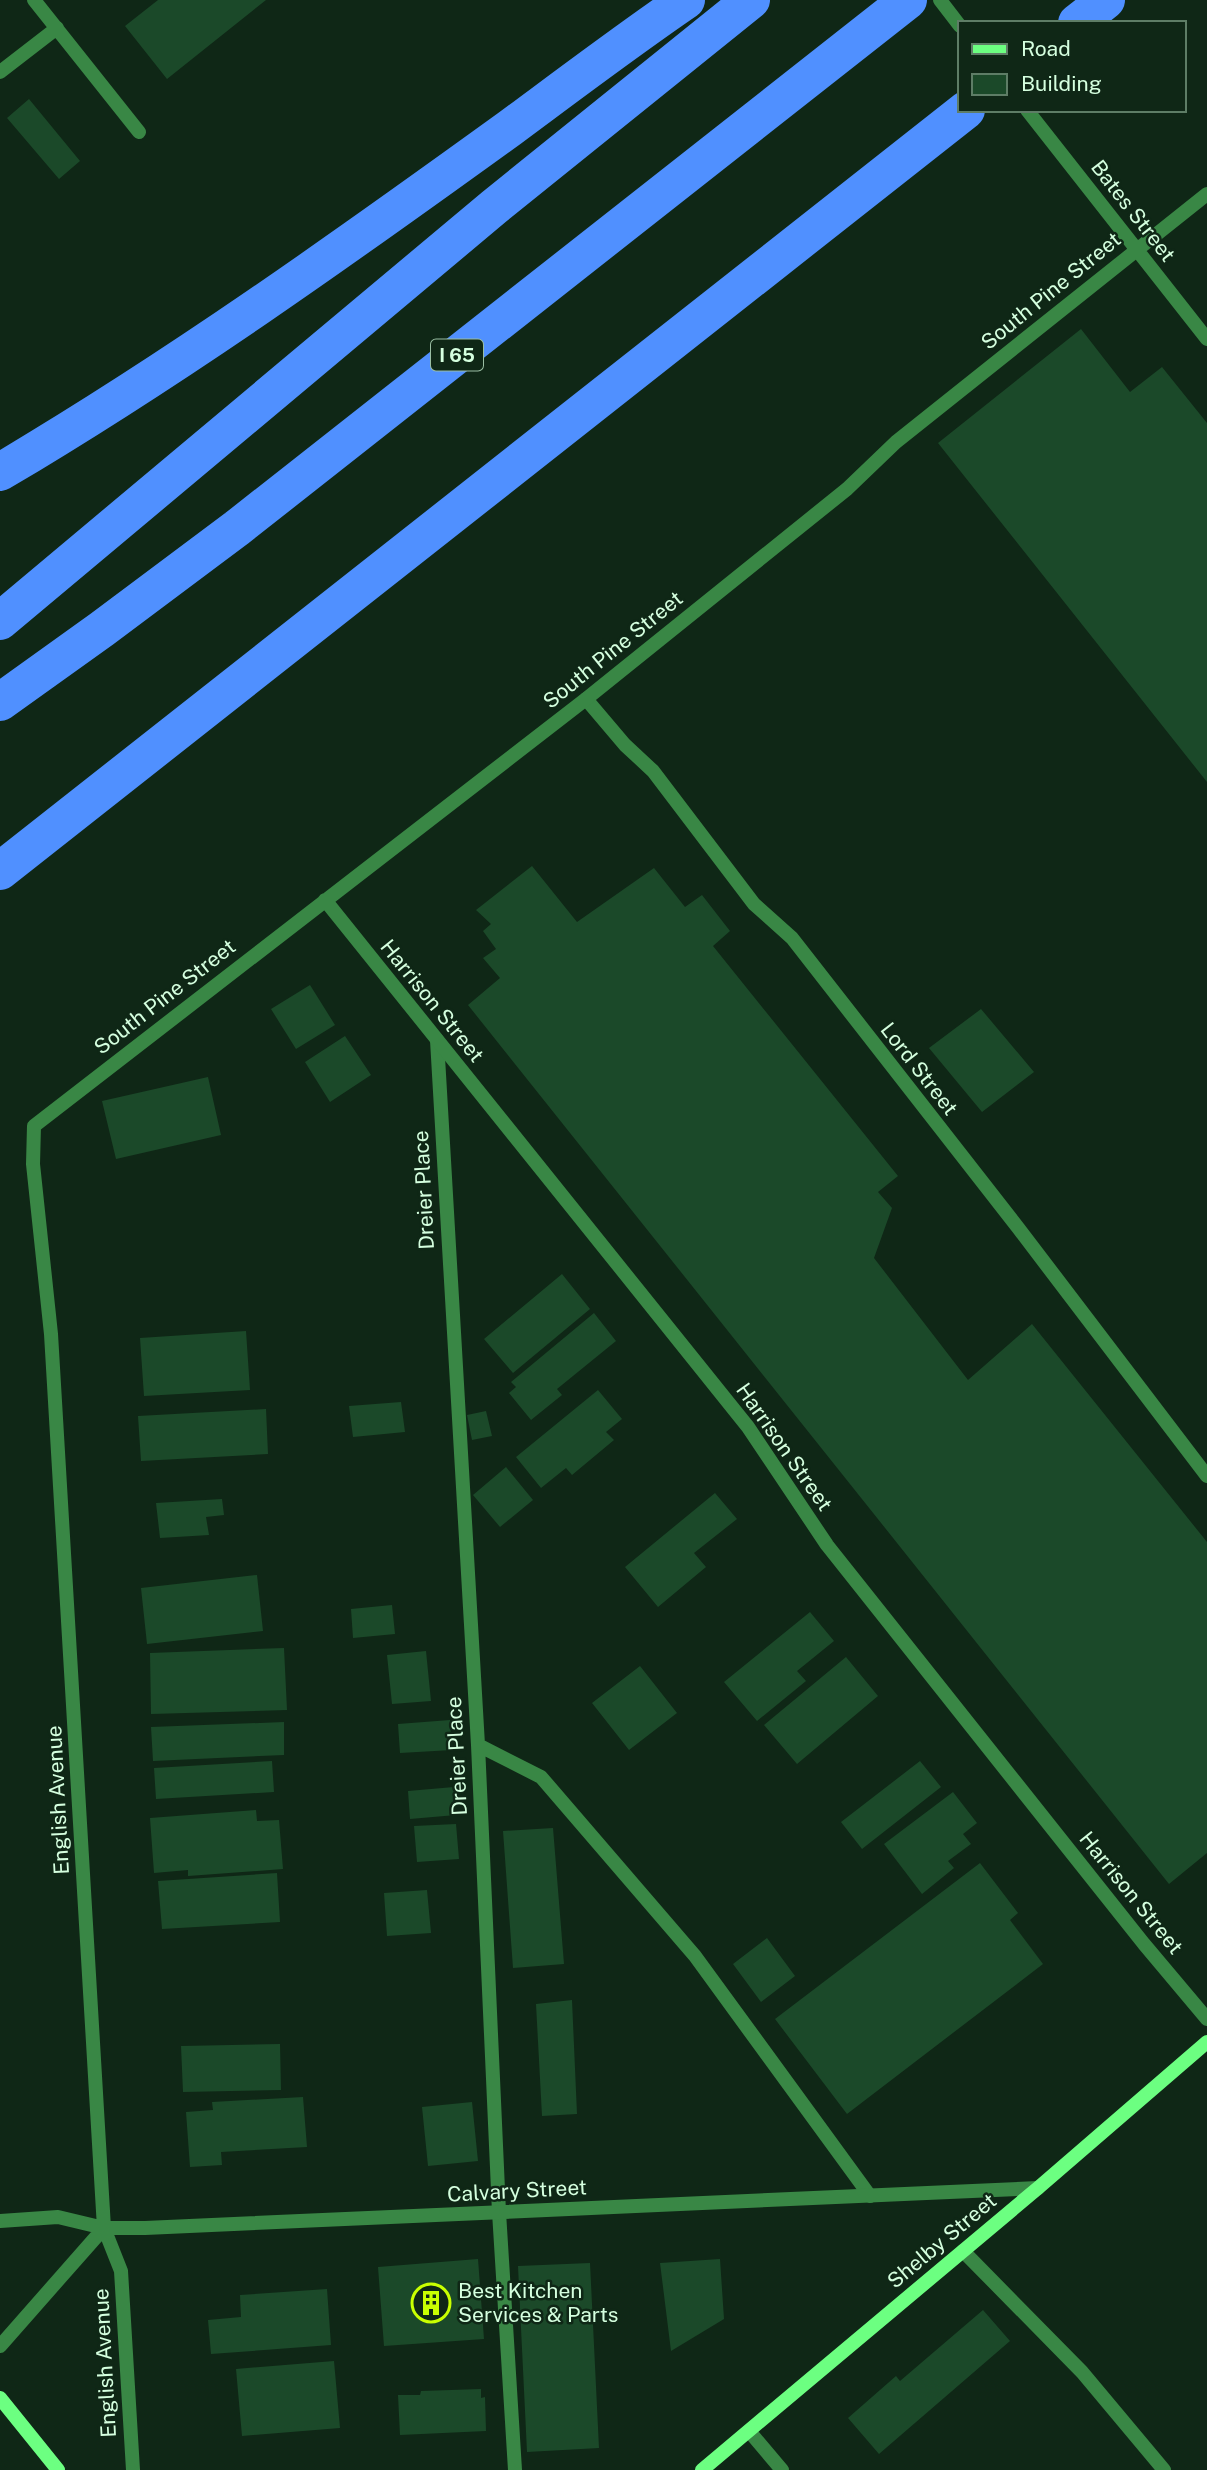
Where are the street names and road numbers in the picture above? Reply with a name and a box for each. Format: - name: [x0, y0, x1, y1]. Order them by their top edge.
- street label: Bates Street: [1086, 155, 1181, 266]
- street label: South Pine Street: [976, 227, 1126, 355]
- road number: I 65: [431, 340, 483, 370]
- street label: South Pine Street: [538, 586, 688, 714]
- street label: South Pine Street: [89, 934, 240, 1060]
- street label: Harrison Street: [375, 934, 489, 1067]
- street label: Lord Street: [875, 1017, 963, 1120]
- street label: Dreier Place: [408, 1130, 439, 1250]
- street label: Harrison Street: [731, 1378, 838, 1515]
- street label: Dreier Place: [441, 1696, 472, 1816]
- street label: English Avenue: [41, 1725, 74, 1875]
- street label: Harrison Street: [1074, 1826, 1188, 1959]
- street label: Calvary Street: [446, 2174, 587, 2207]
- street label: Shelby Street: [882, 2188, 1001, 2293]
- street label: English Avenue: [88, 2288, 121, 2438]

